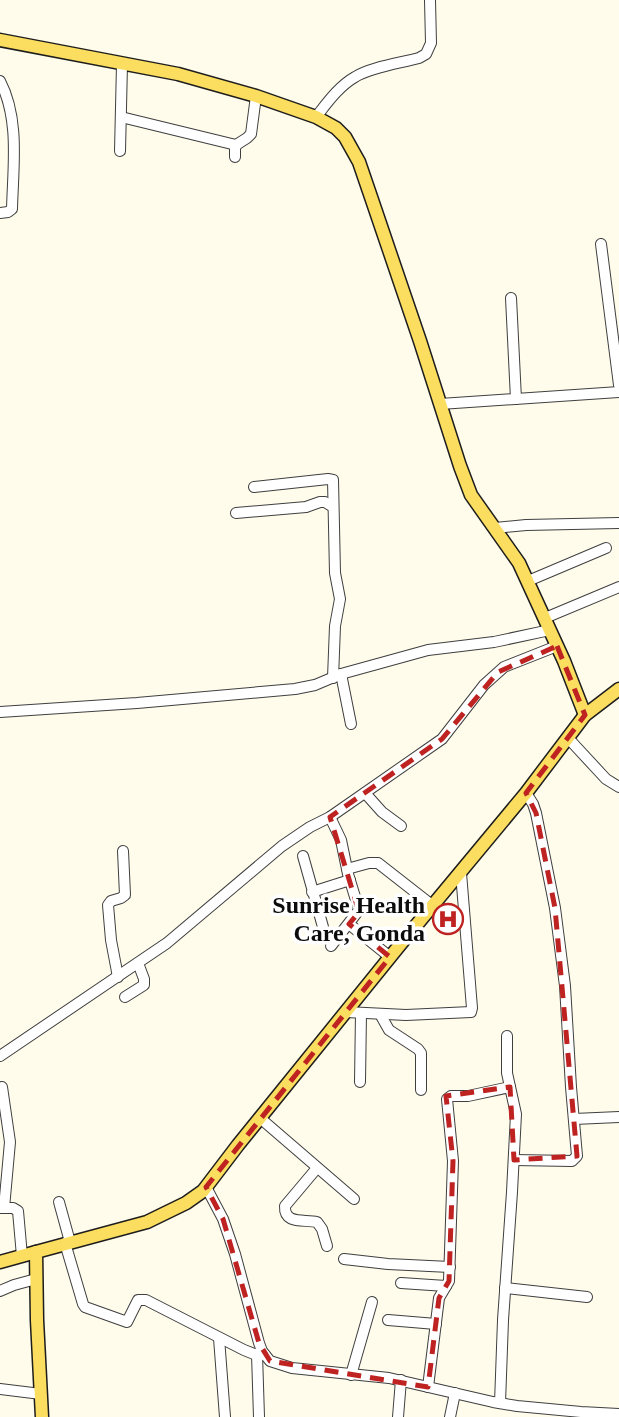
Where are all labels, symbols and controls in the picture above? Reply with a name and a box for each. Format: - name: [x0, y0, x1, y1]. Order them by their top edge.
- place label: Sunrise Health Care, Gonda: [272, 892, 425, 946]
- hospital icon: Sunrise Health Care, Gonda: [431, 902, 465, 936]

